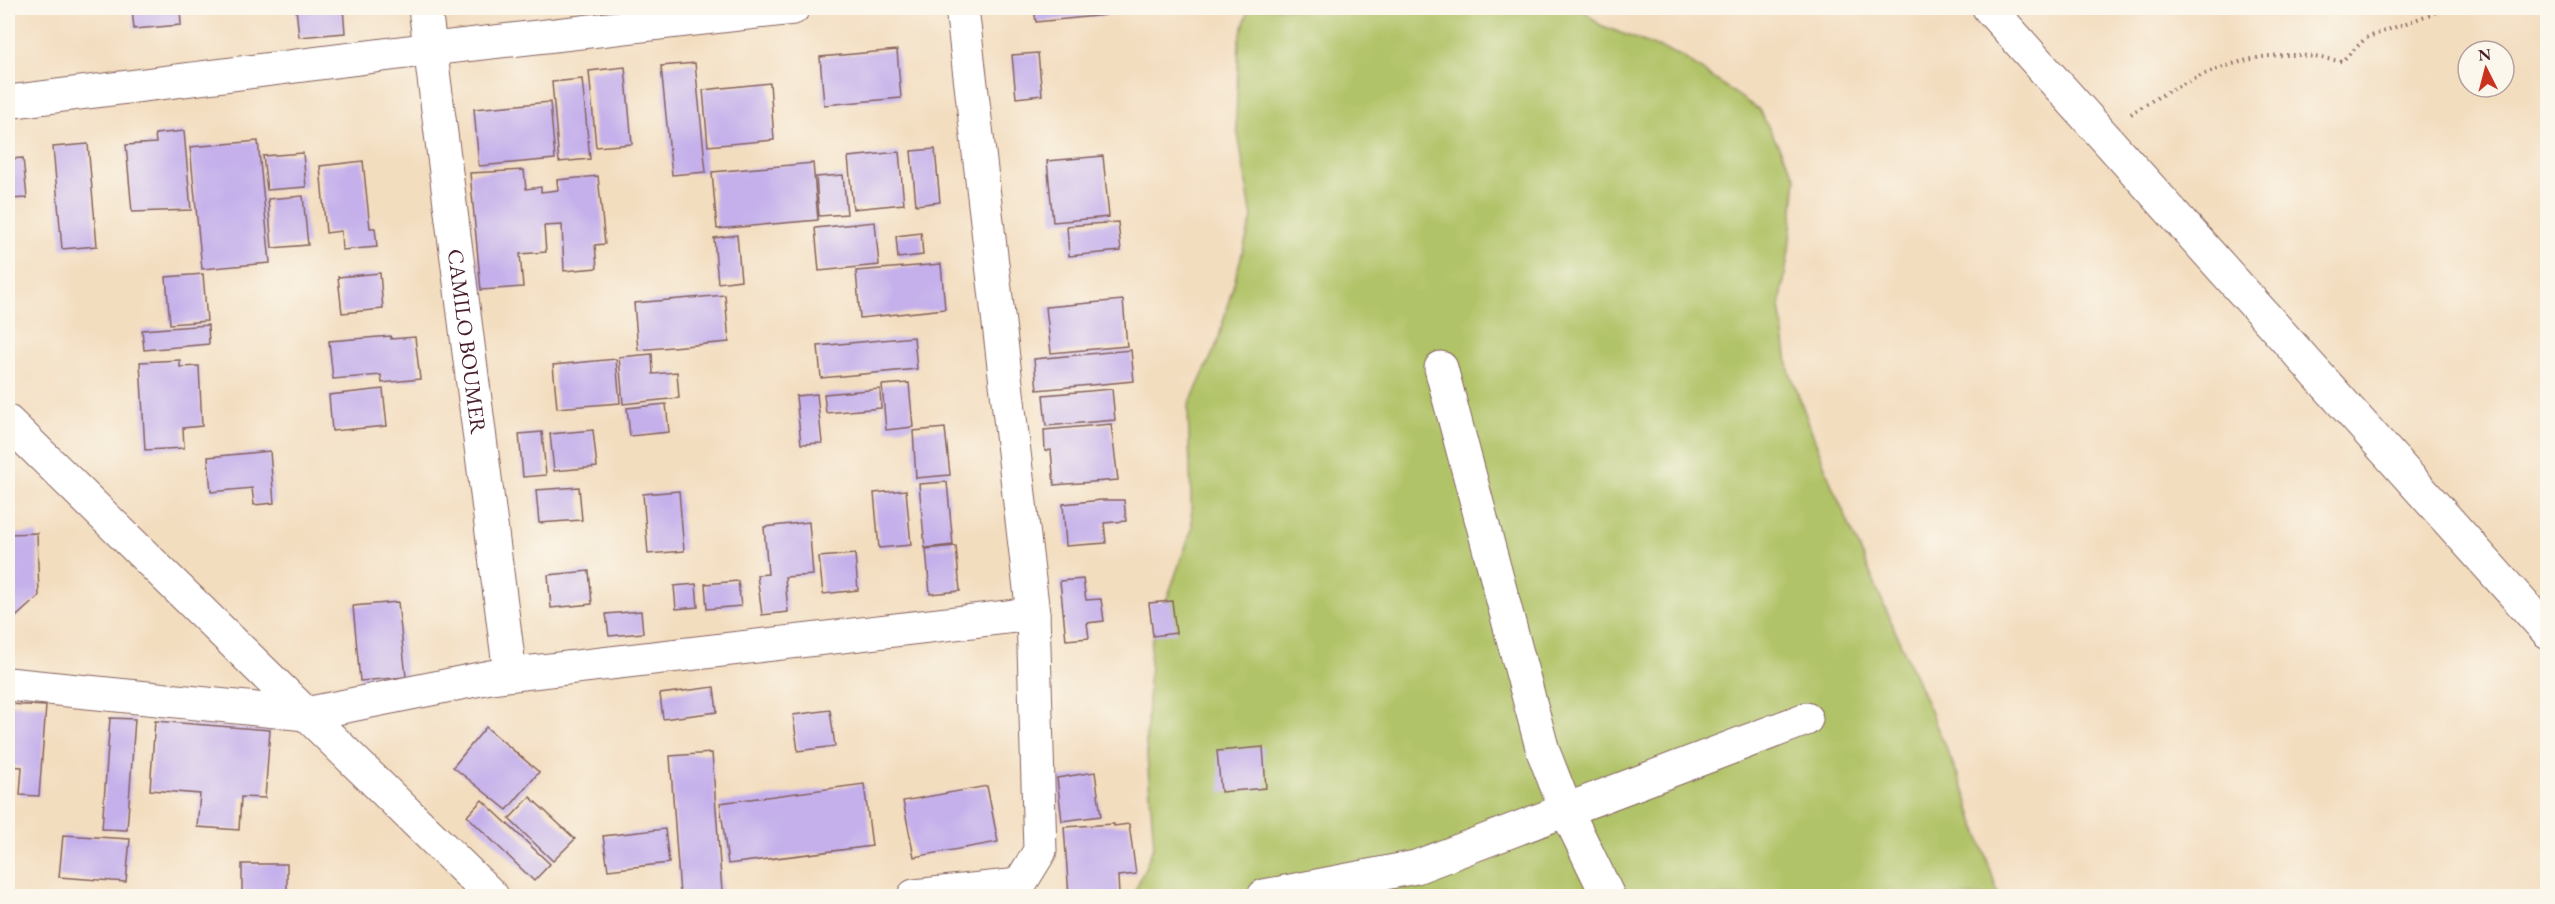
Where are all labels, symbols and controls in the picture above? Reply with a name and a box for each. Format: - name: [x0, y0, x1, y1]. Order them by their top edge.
- north arrow: [2456, 39, 2516, 99]
- text: N: [2477, 43, 2492, 66]
- street label: CAMILO BOUMER: [441, 247, 494, 436]

